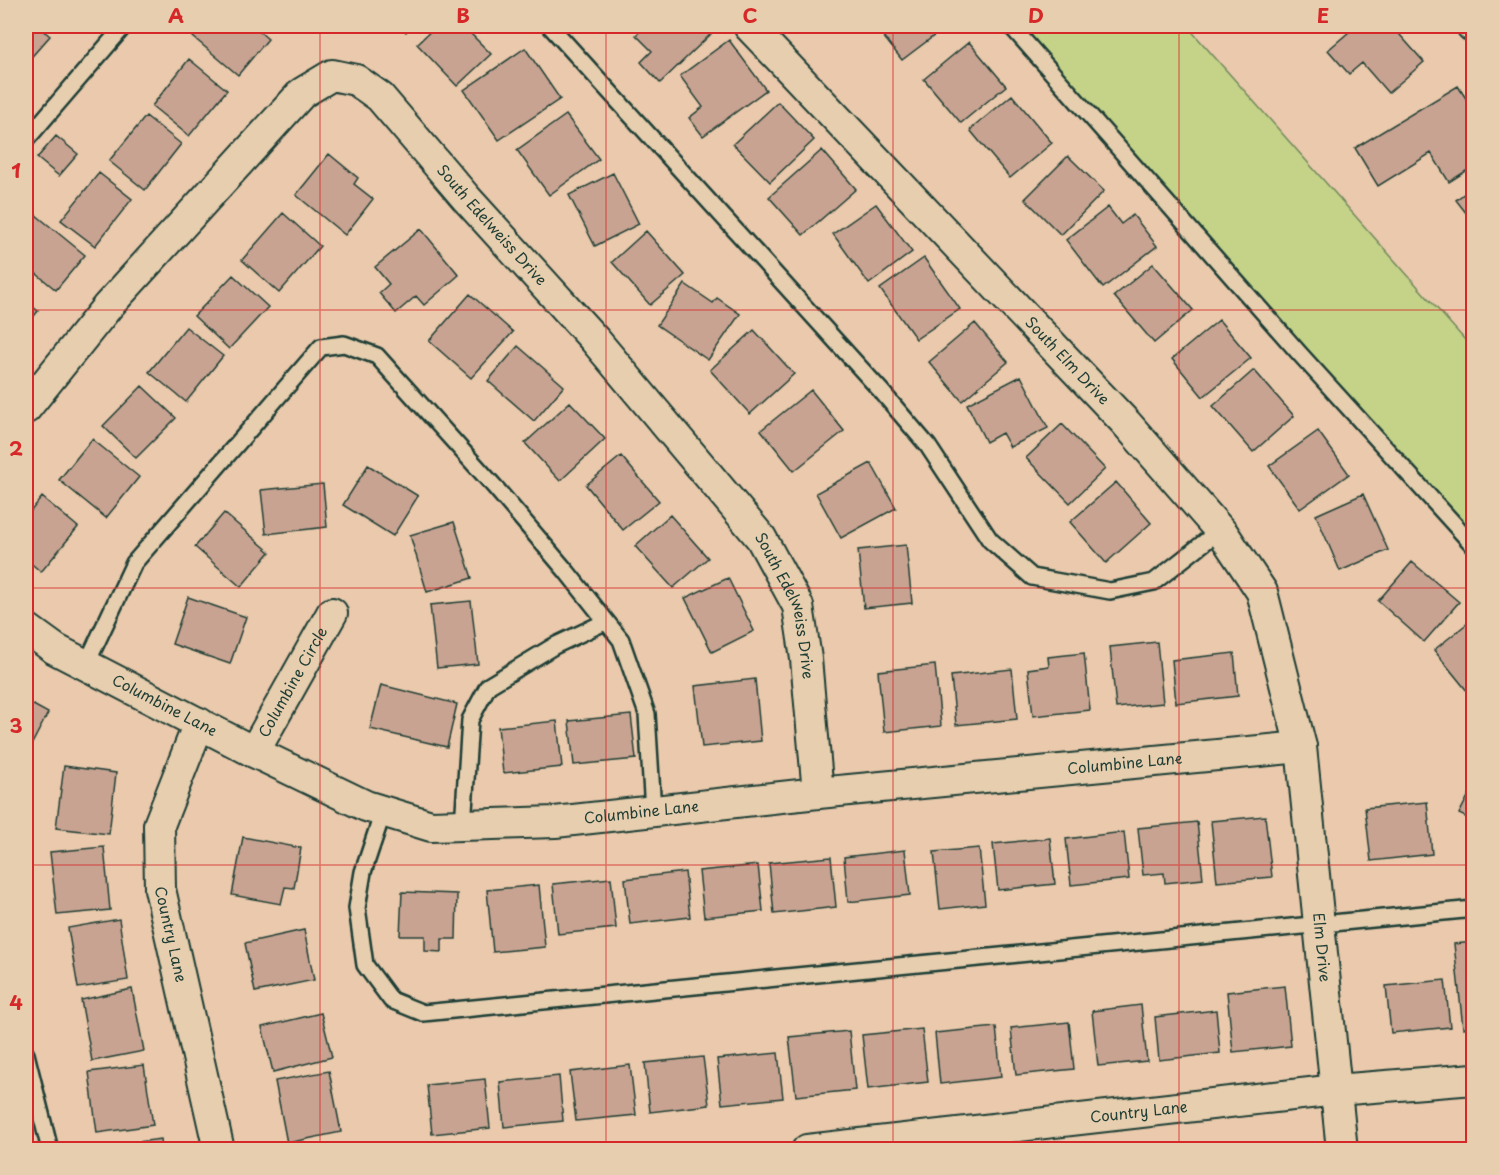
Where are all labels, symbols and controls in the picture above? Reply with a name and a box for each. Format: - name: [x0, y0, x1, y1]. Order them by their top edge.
- text: A: [168, 0, 184, 30]
- text: B: [456, 0, 470, 30]
- text: C: [742, 0, 758, 30]
- text: D: [1028, 0, 1044, 30]
- text: E: [1317, 0, 1329, 30]
- text: 1: [11, 155, 21, 185]
- street label: South Edelweiss Drive: [432, 159, 553, 290]
- street label: South Elm Drive: [1021, 311, 1116, 409]
- text: 2: [9, 433, 23, 463]
- street label: South Edelweiss Drive: [750, 528, 821, 680]
- street label: Columbine Circle: [251, 622, 332, 741]
- street label: Columbine Lane: [109, 668, 222, 741]
- text: 3: [9, 710, 23, 740]
- street label: Columbine Lane: [1066, 745, 1183, 779]
- street label: Columbine Lane: [582, 793, 700, 829]
- street label: Country Lane: [150, 884, 194, 984]
- street label: Elm Drive: [1308, 911, 1338, 983]
- text: 4: [9, 987, 23, 1017]
- street label: Country Lane: [1089, 1094, 1189, 1128]

